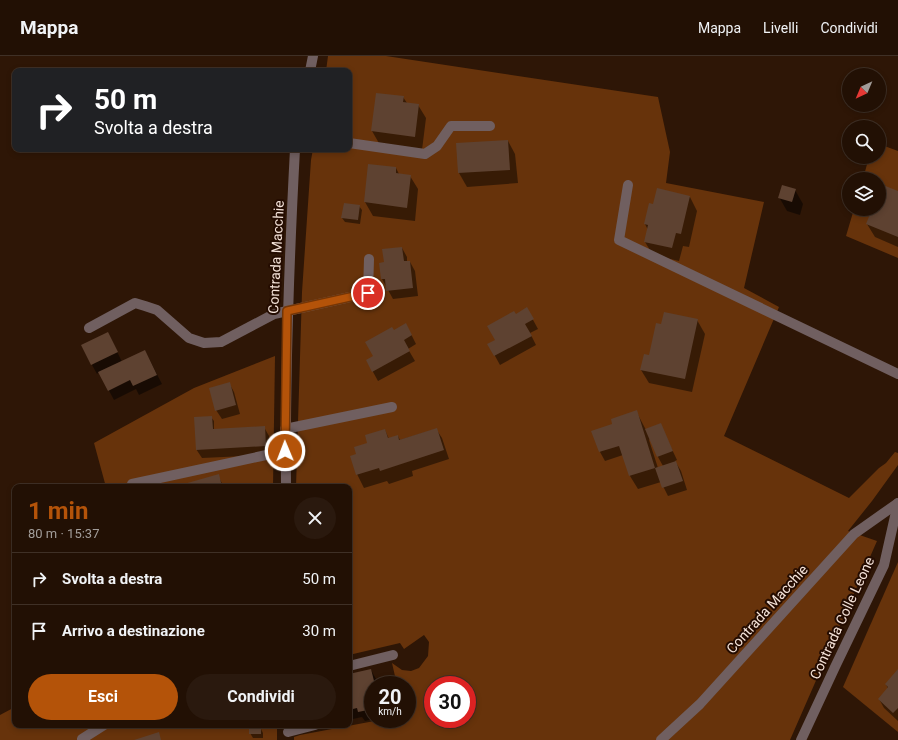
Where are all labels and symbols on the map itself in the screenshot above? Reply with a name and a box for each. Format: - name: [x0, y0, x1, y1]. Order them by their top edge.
- north arrow: [842, 68, 886, 112]
- street label: Contrada Macchie: [265, 200, 287, 314]
- pin: [351, 276, 385, 310]
- position arrow: [264, 430, 306, 472]
- street label: Contrada Colle Leone: [807, 554, 877, 682]
- street label: Contrada Macchie: [723, 561, 811, 657]
- speed limit sign: 30: [424, 676, 476, 728]

